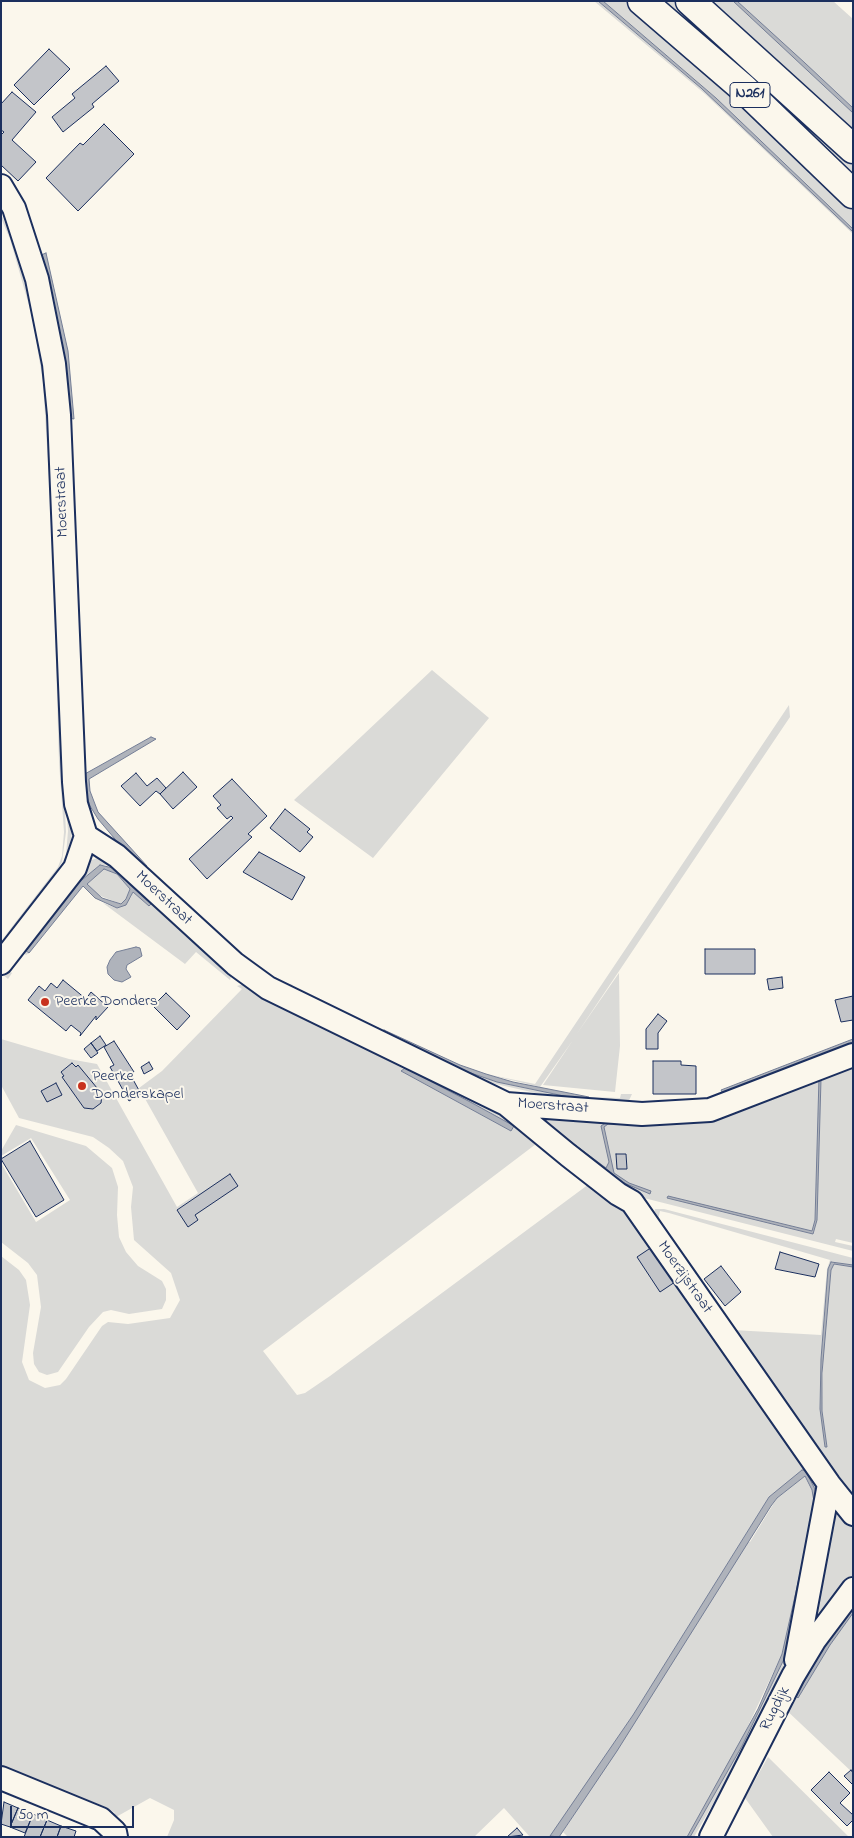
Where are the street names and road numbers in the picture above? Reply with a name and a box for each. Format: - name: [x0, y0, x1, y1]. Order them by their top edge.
- road number: N261: [730, 82, 770, 108]
- street label: Moerstraat: [52, 466, 74, 538]
- street label: Moerstraat: [130, 868, 196, 930]
- street label: Moerstraat: [517, 1095, 589, 1119]
- street label: Moerzijstraat: [652, 1238, 716, 1318]
- street label: Rugdijk: [757, 1684, 795, 1734]

